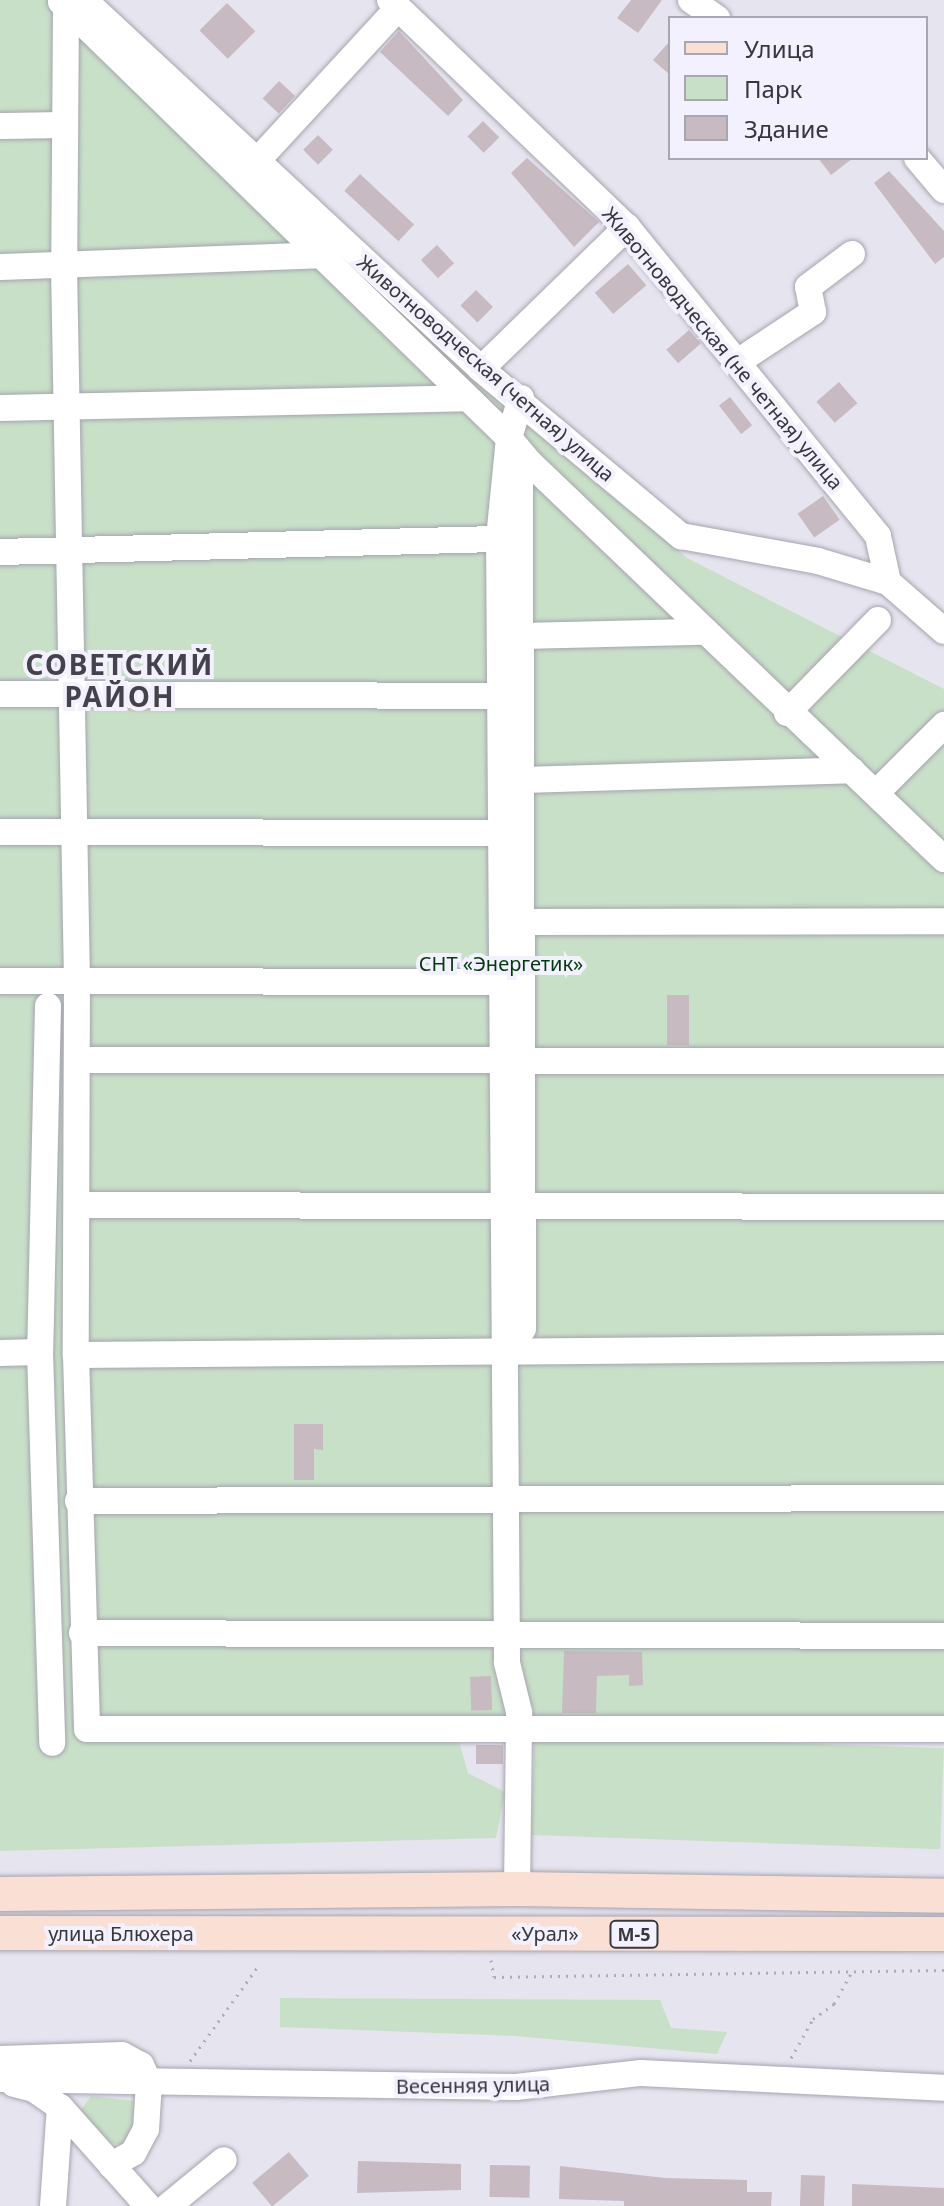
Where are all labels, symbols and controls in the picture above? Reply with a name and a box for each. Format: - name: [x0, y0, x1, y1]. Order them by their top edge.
- legend: [668, 16, 928, 160]
- text: Улица: [744, 32, 815, 65]
- text: Парк: [744, 72, 802, 105]
- text: Здание: [744, 112, 829, 145]
- street label: Животноводческая (не четная) улица: [598, 202, 848, 494]
- street label: Животноводческая (четная) улица: [352, 250, 620, 486]
- district label: СОВЕТСКИЙ РАЙОН: [26, 647, 214, 713]
- park label: СНТ «Энергетик»: [419, 951, 583, 975]
- road number: М-5: [608, 1920, 660, 1948]
- street label: улица Блюхера: [48, 1921, 194, 1945]
- street label: «Урал»: [511, 1921, 579, 1945]
- street label: Весенняя улица: [396, 2072, 550, 2098]

